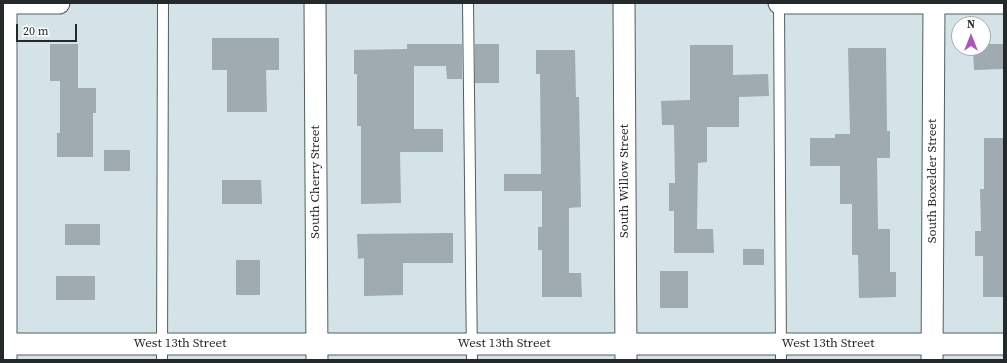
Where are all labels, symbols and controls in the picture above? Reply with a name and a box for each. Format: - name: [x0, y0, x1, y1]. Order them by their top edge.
- scale bar: [18, 16, 79, 42]
- north arrow: [951, 16, 991, 56]
- text: N: [967, 17, 975, 32]
- text: 20 m: [23, 23, 49, 39]
- street label: South Boxelder Street: [925, 119, 941, 243]
- street label: South Willow Street: [617, 124, 633, 238]
- street label: South Cherry Street: [308, 125, 324, 239]
- street label: West 13th Street: [134, 336, 226, 352]
- street label: West 13th Street: [458, 336, 550, 352]
- street label: West 13th Street: [782, 336, 874, 352]

